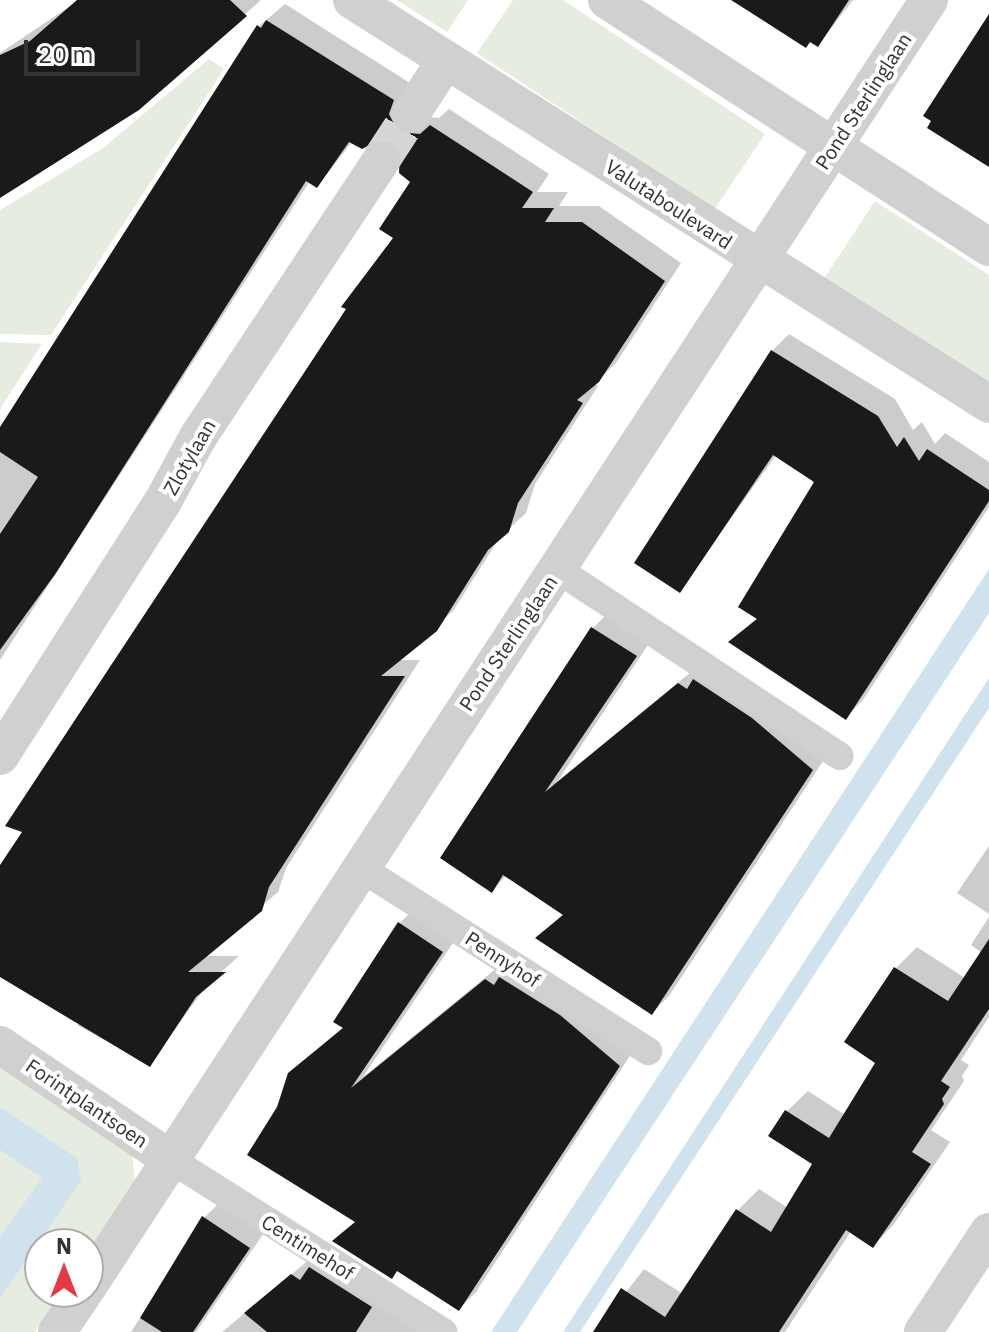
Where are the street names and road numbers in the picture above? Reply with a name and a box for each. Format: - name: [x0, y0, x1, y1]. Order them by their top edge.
- street label: Pond Sterlinglaan: [810, 28, 916, 174]
- street label: Valutaboulevard: [601, 154, 737, 254]
- street label: Zlotylaan: [158, 415, 220, 499]
- street label: Pond Sterlinglaan: [454, 571, 562, 715]
- street label: Pennyhof: [461, 926, 545, 992]
- street label: Forintplantsoen: [21, 1053, 153, 1153]
- street label: Centimehof: [257, 1209, 359, 1285]

